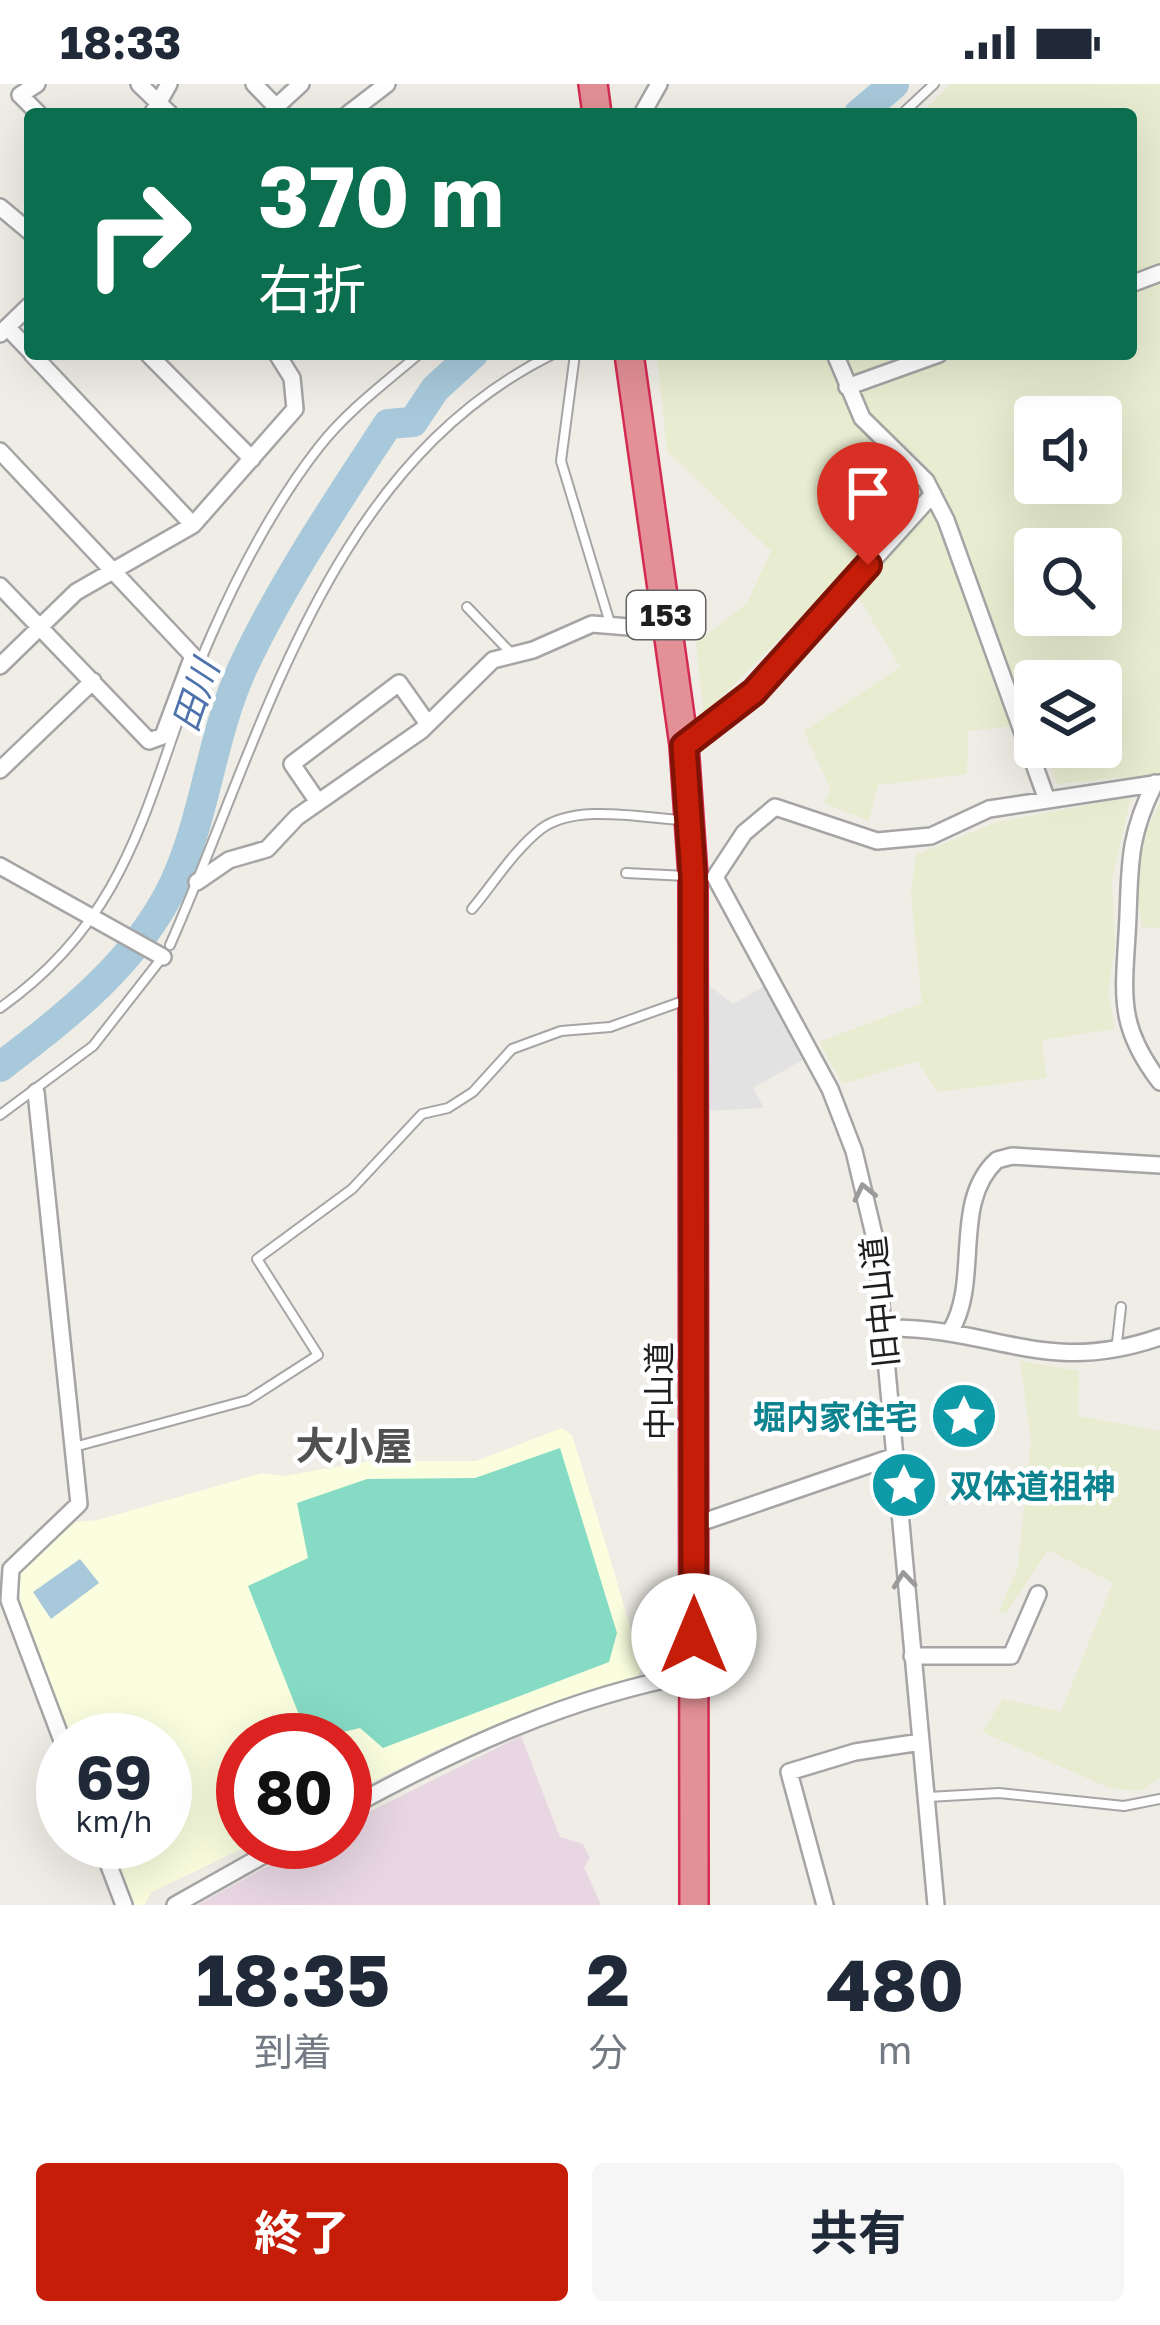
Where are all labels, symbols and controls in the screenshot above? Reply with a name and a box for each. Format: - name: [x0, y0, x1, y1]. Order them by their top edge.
- text: 18:33: [60, 15, 181, 69]
- text: 370 m: [258, 145, 504, 245]
- icon: right: [60, 156, 216, 312]
- text: 右折: [258, 256, 366, 321]
- map controls: [1014, 396, 1122, 768]
- button: sound: [1014, 396, 1122, 504]
- pin: [817, 442, 919, 565]
- icon: arrive: [835, 460, 901, 526]
- button: search: [1014, 528, 1122, 636]
- road number: 153: [627, 591, 705, 639]
- water label: 田川: [163, 650, 228, 736]
- button: layers: [1014, 660, 1122, 768]
- one-way arrow: [853, 1183, 878, 1203]
- street label: 旧中山道: [853, 1234, 905, 1370]
- street label: 中山道: [639, 1342, 678, 1441]
- place icon: 堀内家住宅: [929, 1381, 999, 1451]
- place label: 堀内家住宅: [753, 1397, 918, 1436]
- district label: 大小屋: [295, 1422, 413, 1469]
- place icon: 双体道祖神: [869, 1450, 939, 1520]
- place label: 双体道祖神: [950, 1466, 1115, 1505]
- one-way arrow: [892, 1570, 917, 1589]
- position arrow: [631, 1573, 757, 1699]
- speed limit sign: 80: [216, 1713, 372, 1869]
- text: 69: [76, 1740, 152, 1812]
- text: km/h: [76, 1803, 152, 1839]
- text: 18:35: [196, 1935, 390, 2022]
- text: 2: [586, 1935, 630, 2022]
- text: 480: [826, 1940, 964, 2027]
- text: m: [878, 2026, 912, 2073]
- text: 到着: [254, 2028, 332, 2075]
- text: 分: [589, 2028, 628, 2075]
- button: 終了: [36, 2163, 568, 2301]
- button: 共有: [592, 2163, 1124, 2301]

